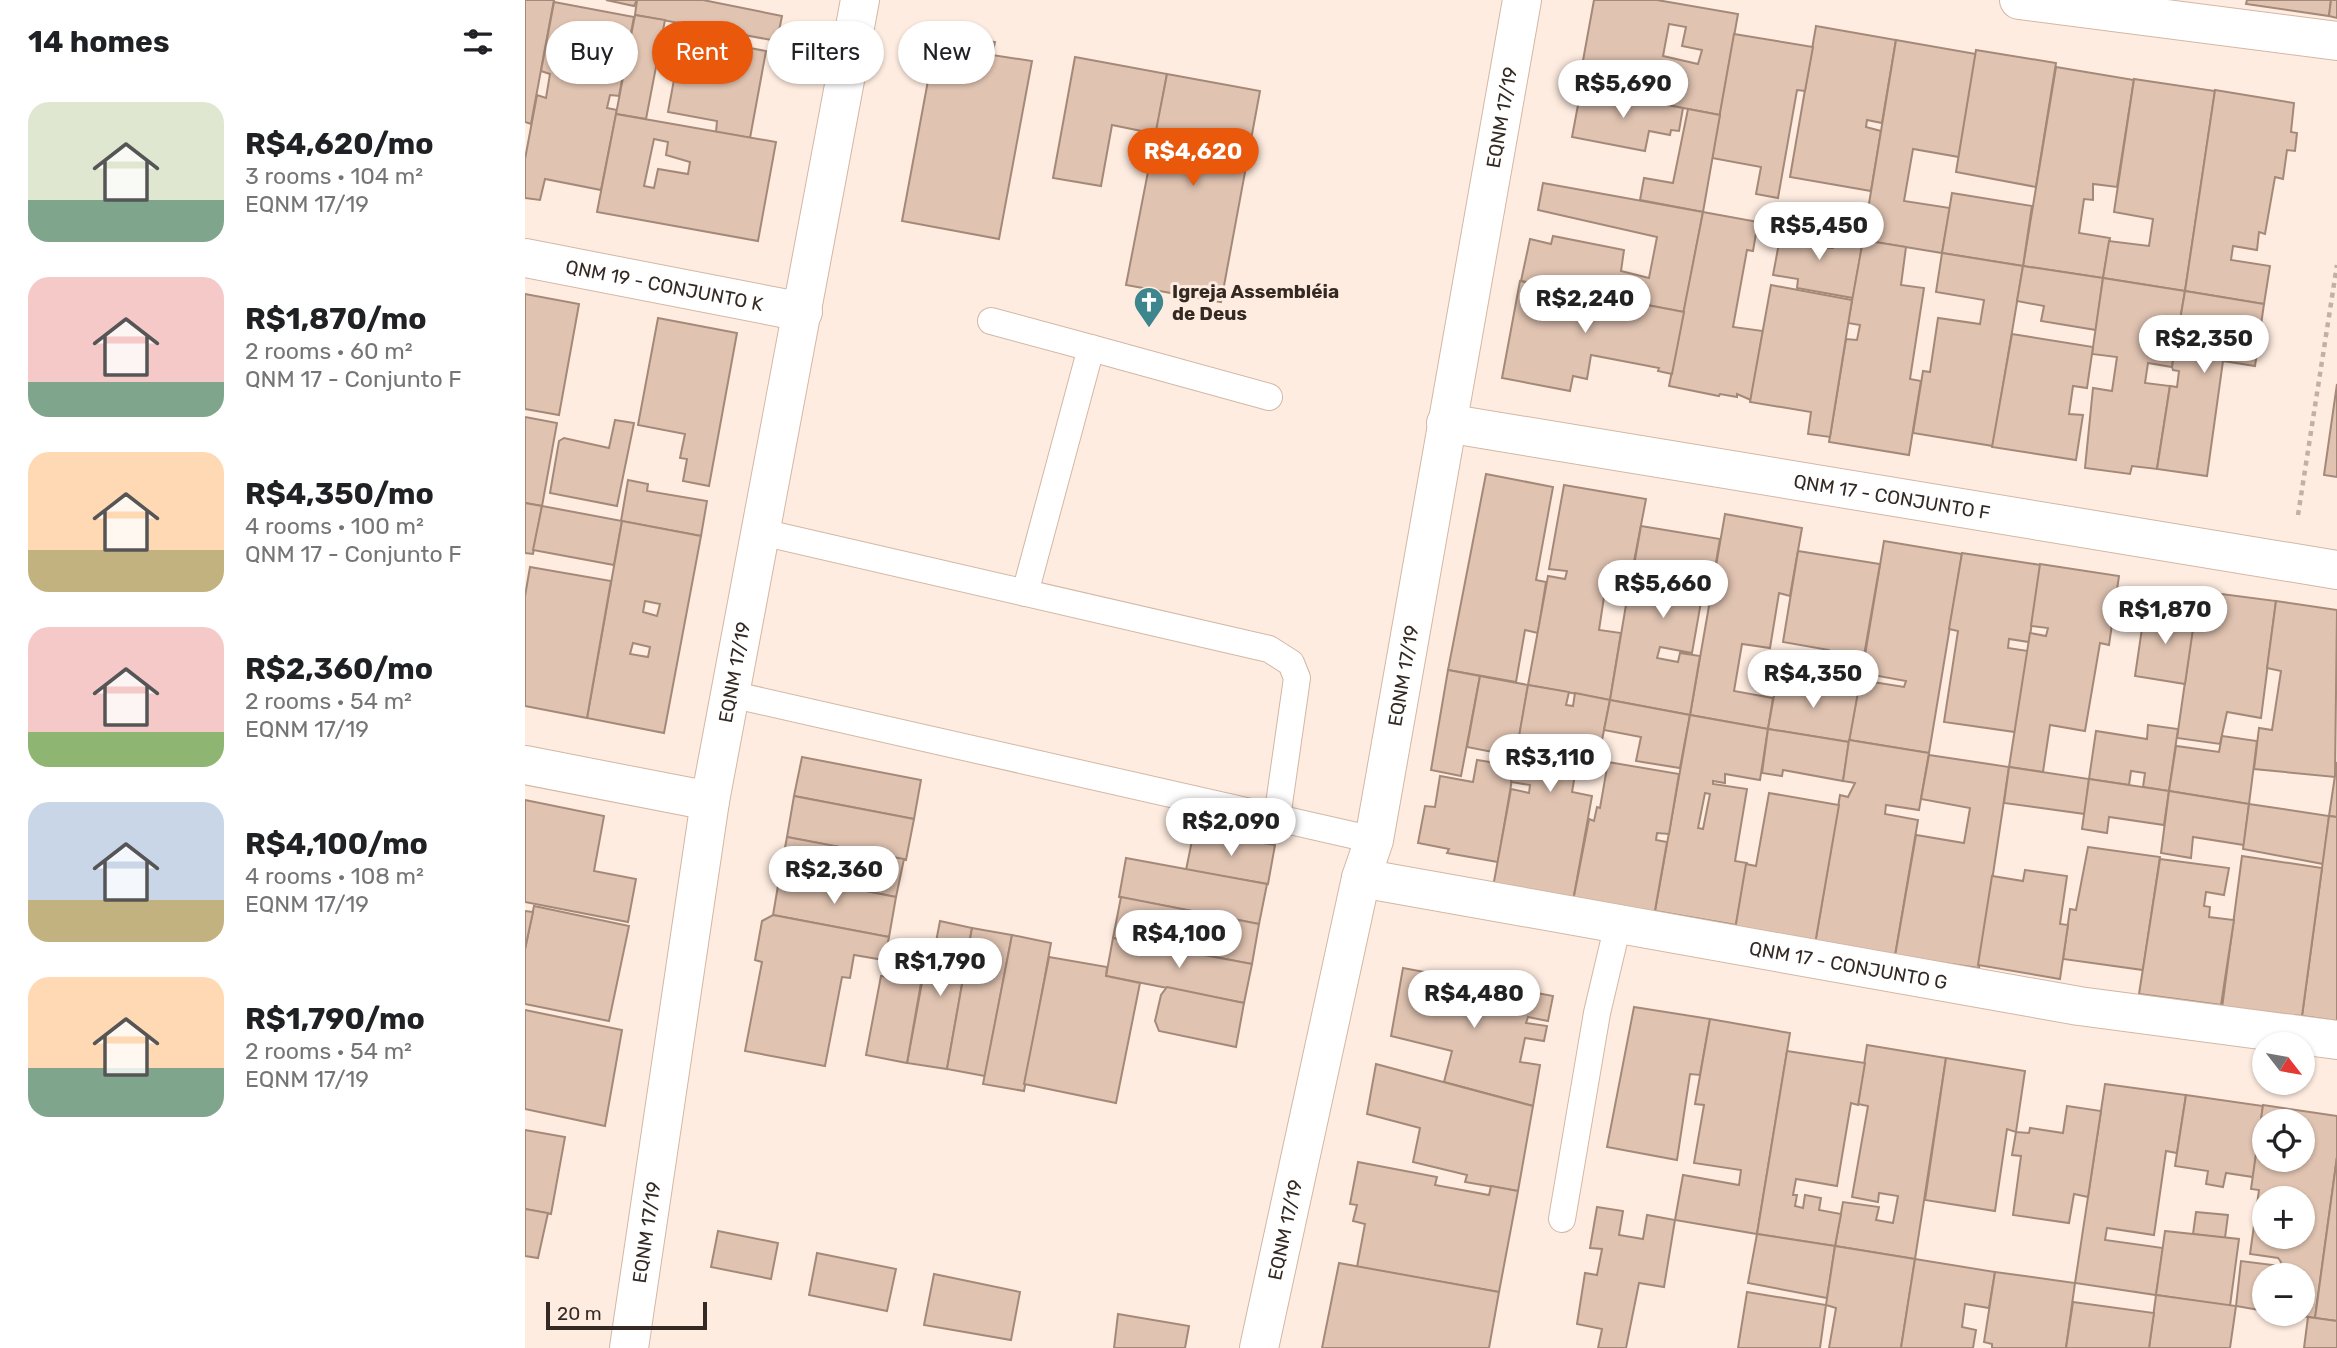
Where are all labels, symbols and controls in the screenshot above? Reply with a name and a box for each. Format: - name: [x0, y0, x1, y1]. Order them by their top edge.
- chip: Buy: [546, 21, 638, 84]
- chip: Rent: [652, 21, 753, 84]
- chip: Filters: [767, 21, 884, 84]
- chip: New: [898, 21, 995, 84]
- icon: filters: [459, 23, 497, 61]
- text: 14 homes: [28, 24, 170, 60]
- pin: R$5,690: [1558, 60, 1688, 120]
- street label: EQNM 17/19: [1482, 65, 1522, 170]
- text: R$5,690: [1574, 69, 1672, 97]
- text: R$4,620/mo: [245, 126, 433, 162]
- pin: R$4,620: [1128, 128, 1258, 188]
- icon: home: [84, 130, 168, 214]
- text: R$4,620: [1144, 137, 1242, 165]
- text: 3 rooms · 104 m²: [245, 162, 423, 190]
- text: EQNM 17/19: [245, 190, 369, 218]
- pin: R$5,450: [1754, 202, 1884, 262]
- text: R$5,450: [1770, 211, 1868, 239]
- street label: QNM 19 - CONJUNTO K: [564, 255, 766, 316]
- pin: R$2,240: [1520, 276, 1650, 335]
- place label: Igreja Assembléia de Deus: [1172, 280, 1339, 325]
- text: R$2,240: [1536, 284, 1634, 312]
- church icon: Igreja Assembléia de Deus: [1132, 285, 1166, 329]
- text: R$1,870/mo: [245, 301, 427, 337]
- icon: home: [84, 305, 168, 389]
- pin: R$2,350: [2139, 316, 2269, 375]
- text: R$2,350: [2155, 324, 2253, 352]
- text: 2 rooms · 60 m²: [245, 337, 413, 365]
- text: QNM 17 - Conjunto F: [245, 365, 462, 393]
- street label: QNM 17 - CONJUNTO F: [1792, 470, 1992, 525]
- text: R$4,350/mo: [245, 476, 434, 512]
- icon: home: [84, 480, 168, 564]
- text: 4 rooms · 100 m²: [245, 512, 424, 540]
- text: QNM 17 - Conjunto F: [245, 540, 462, 568]
- pin: R$5,660: [1598, 560, 1728, 620]
- text: R$5,660: [1614, 569, 1712, 597]
- pin: R$1,870: [2100, 586, 2230, 646]
- text: R$1,870: [2118, 595, 2212, 623]
- street label: EQNM 17/19: [714, 620, 755, 725]
- street label: EQNM 17/19: [1383, 623, 1424, 728]
- pin: R$4,350: [1748, 650, 1878, 710]
- text: R$2,360/mo: [245, 651, 433, 687]
- icon: home: [84, 655, 168, 739]
- text: R$4,350: [1764, 659, 1862, 687]
- text: 2 rooms · 54 m²: [245, 687, 412, 715]
- text: EQNM 17/19: [245, 715, 369, 743]
- pin: R$3,110: [1485, 734, 1615, 794]
- text: R$3,110: [1505, 743, 1595, 771]
- pin: R$2,090: [1166, 798, 1296, 858]
- text: R$2,090: [1182, 807, 1280, 835]
- text: R$4,100/mo: [245, 826, 428, 862]
- icon: home: [84, 830, 168, 914]
- pin: R$2,360: [769, 846, 899, 906]
- text: R$2,360: [785, 855, 883, 883]
- text: 4 rooms · 108 m²: [245, 862, 424, 890]
- text: EQNM 17/19: [245, 890, 369, 918]
- pin: R$4,100: [1114, 911, 1244, 970]
- text: R$4,100: [1132, 919, 1226, 947]
- street label: QNM 17 - CONJUNTO G: [1747, 936, 1949, 994]
- pin: R$1,790: [875, 939, 1005, 998]
- text: R$1,790: [894, 947, 986, 975]
- pin: R$4,480: [1409, 970, 1539, 1030]
- text: R$4,480: [1424, 979, 1524, 1007]
- text: R$1,790/mo: [245, 1001, 425, 1037]
- icon: home: [84, 1005, 168, 1089]
- north arrow: [2252, 1032, 2315, 1096]
- map controls: [2252, 1032, 2315, 1326]
- text: 2 rooms · 54 m²: [245, 1037, 412, 1065]
- text: EQNM 17/19: [245, 1065, 369, 1093]
- button: locate: [2252, 1109, 2315, 1172]
- street label: EQNM 17/19: [1263, 1177, 1307, 1282]
- street label: EQNM 17/19: [628, 1180, 666, 1285]
- button: +: [2252, 1186, 2315, 1249]
- button: −: [2252, 1263, 2315, 1326]
- scale bar: [546, 1299, 707, 1331]
- text: 20 m: [557, 1302, 602, 1325]

